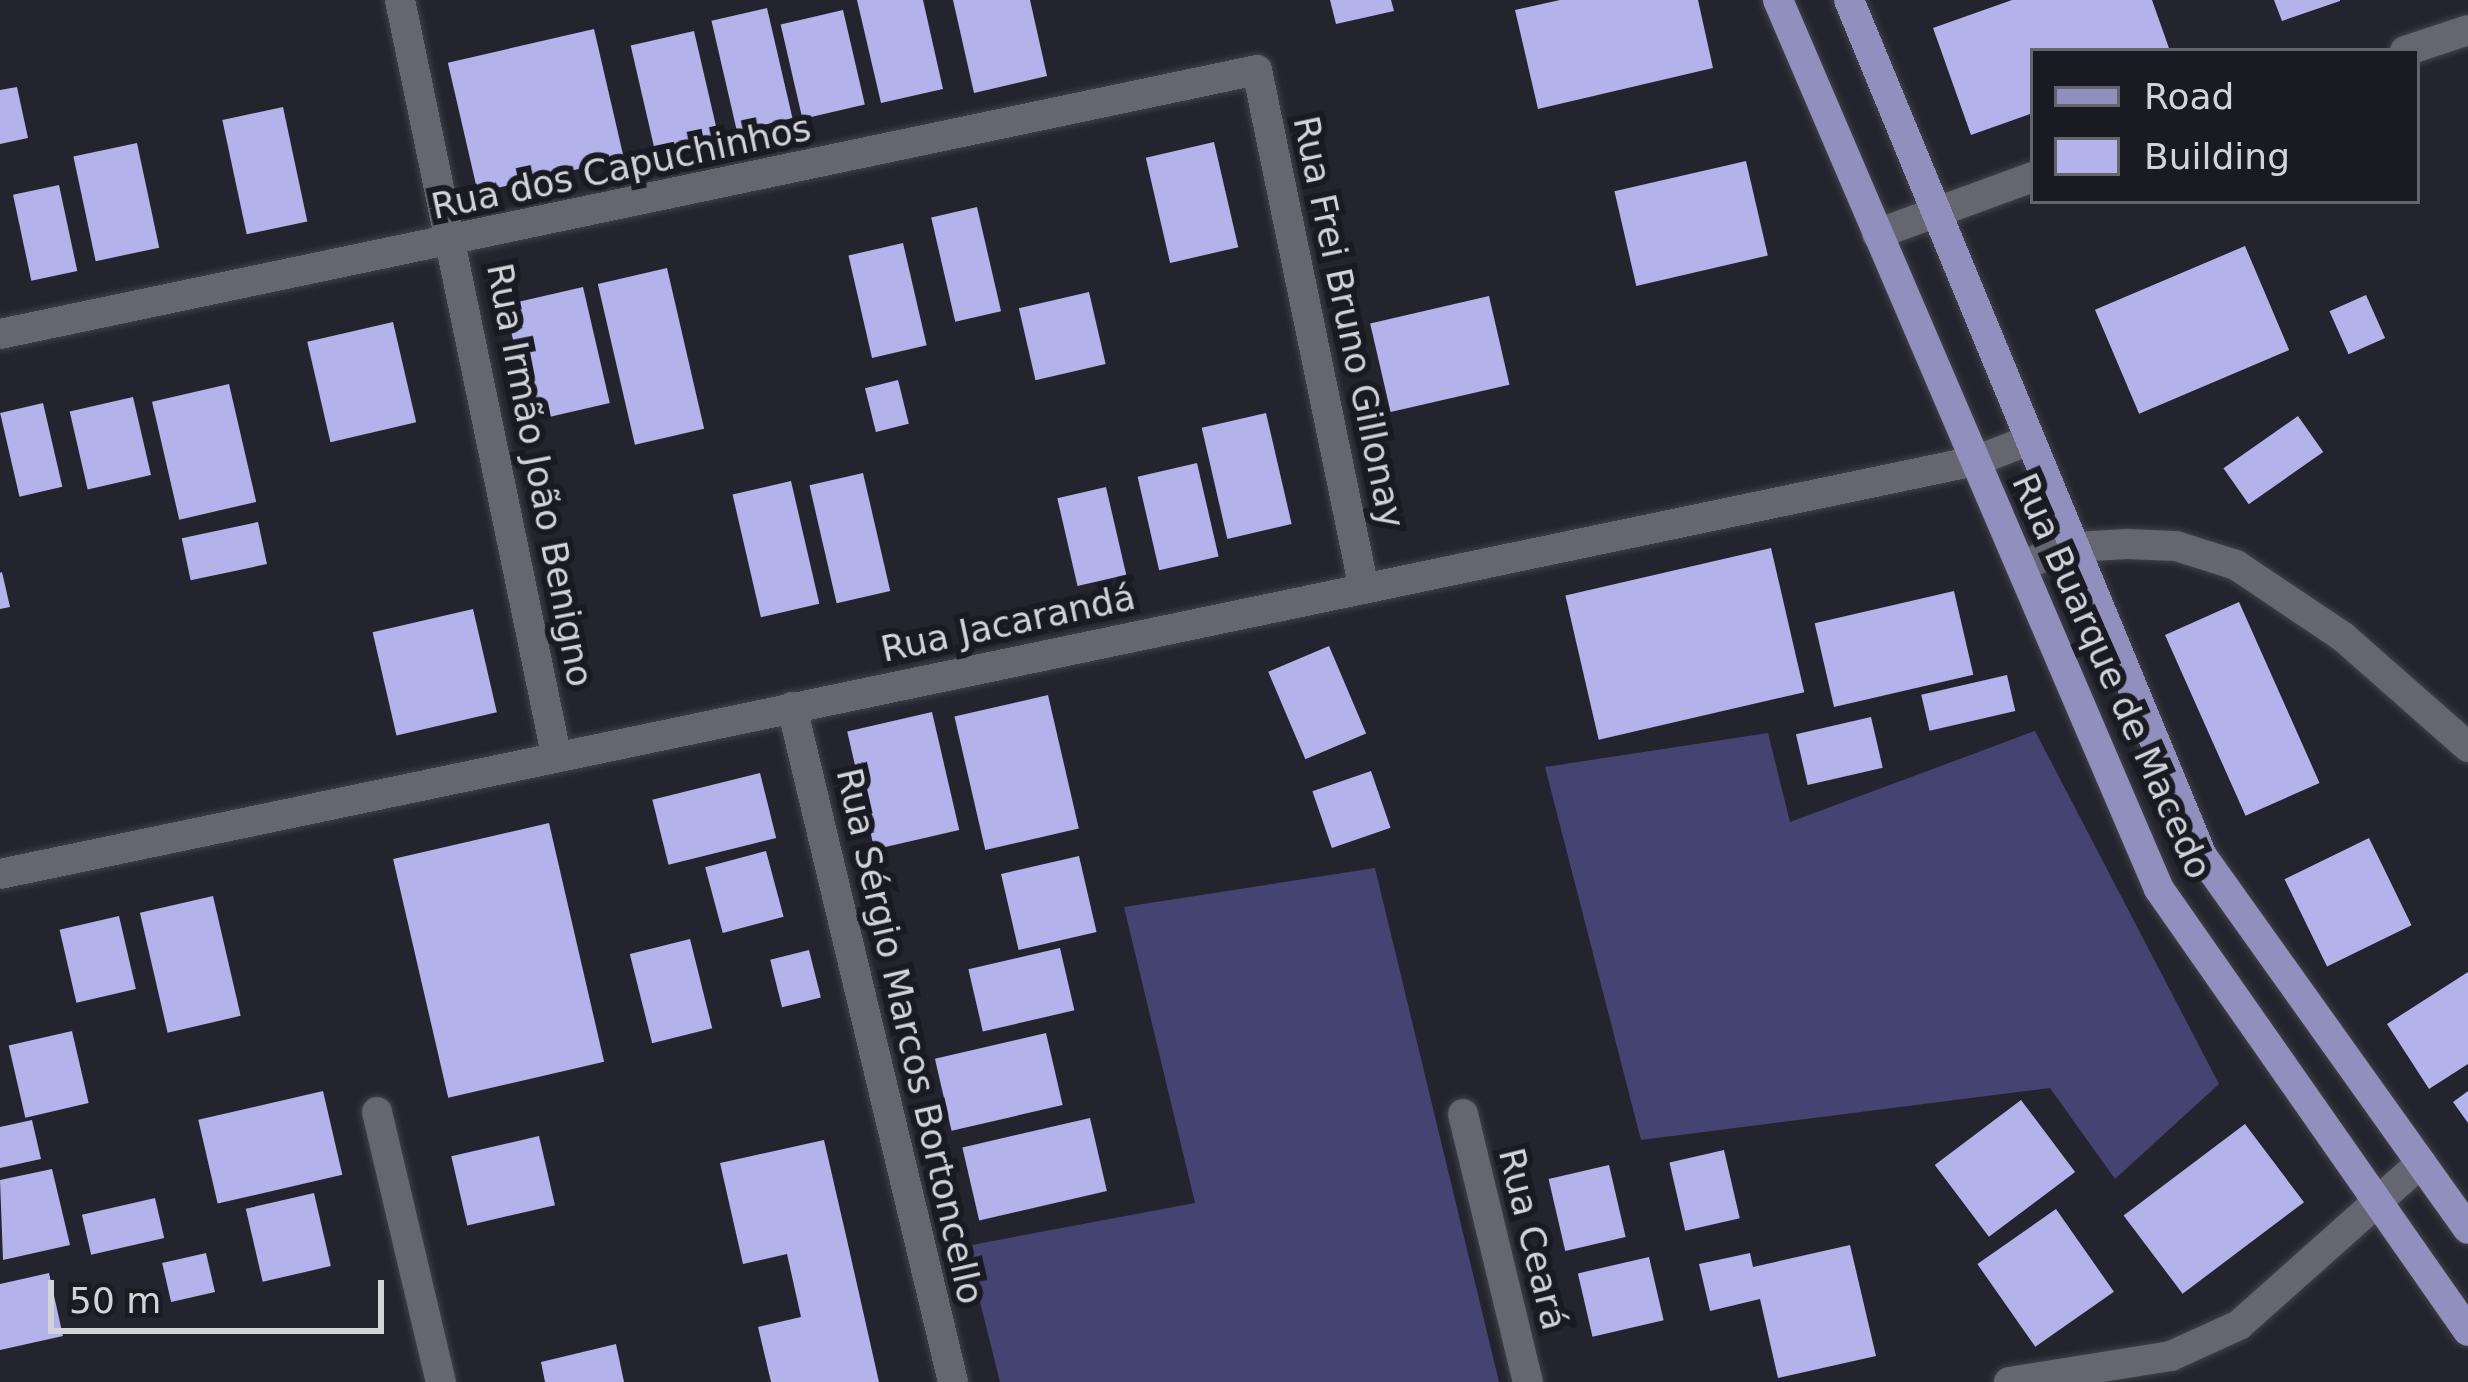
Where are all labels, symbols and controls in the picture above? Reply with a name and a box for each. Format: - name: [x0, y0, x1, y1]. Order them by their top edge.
- legend: [2030, 48, 2420, 204]
- text: Road: [2144, 76, 2234, 117]
- street label: Rua dos Capuchinhos: [427, 106, 815, 228]
- street label: Rua Frei Bruno Gillonay: [1284, 112, 1414, 532]
- text: Building: [2144, 136, 2290, 177]
- street label: Rua Irmão João Benigno: [478, 260, 602, 690]
- street label: Rua Buarque de Macedo: [2003, 467, 2221, 885]
- street label: Rua Jacarandá: [877, 575, 1139, 671]
- street label: Rua Sérgio Marcos Bortoncello: [827, 764, 993, 1308]
- street label: Rua Ceará: [1490, 1144, 1576, 1334]
- scale bar: [54, 1256, 390, 1330]
- text: 50 m: [69, 1280, 161, 1321]

